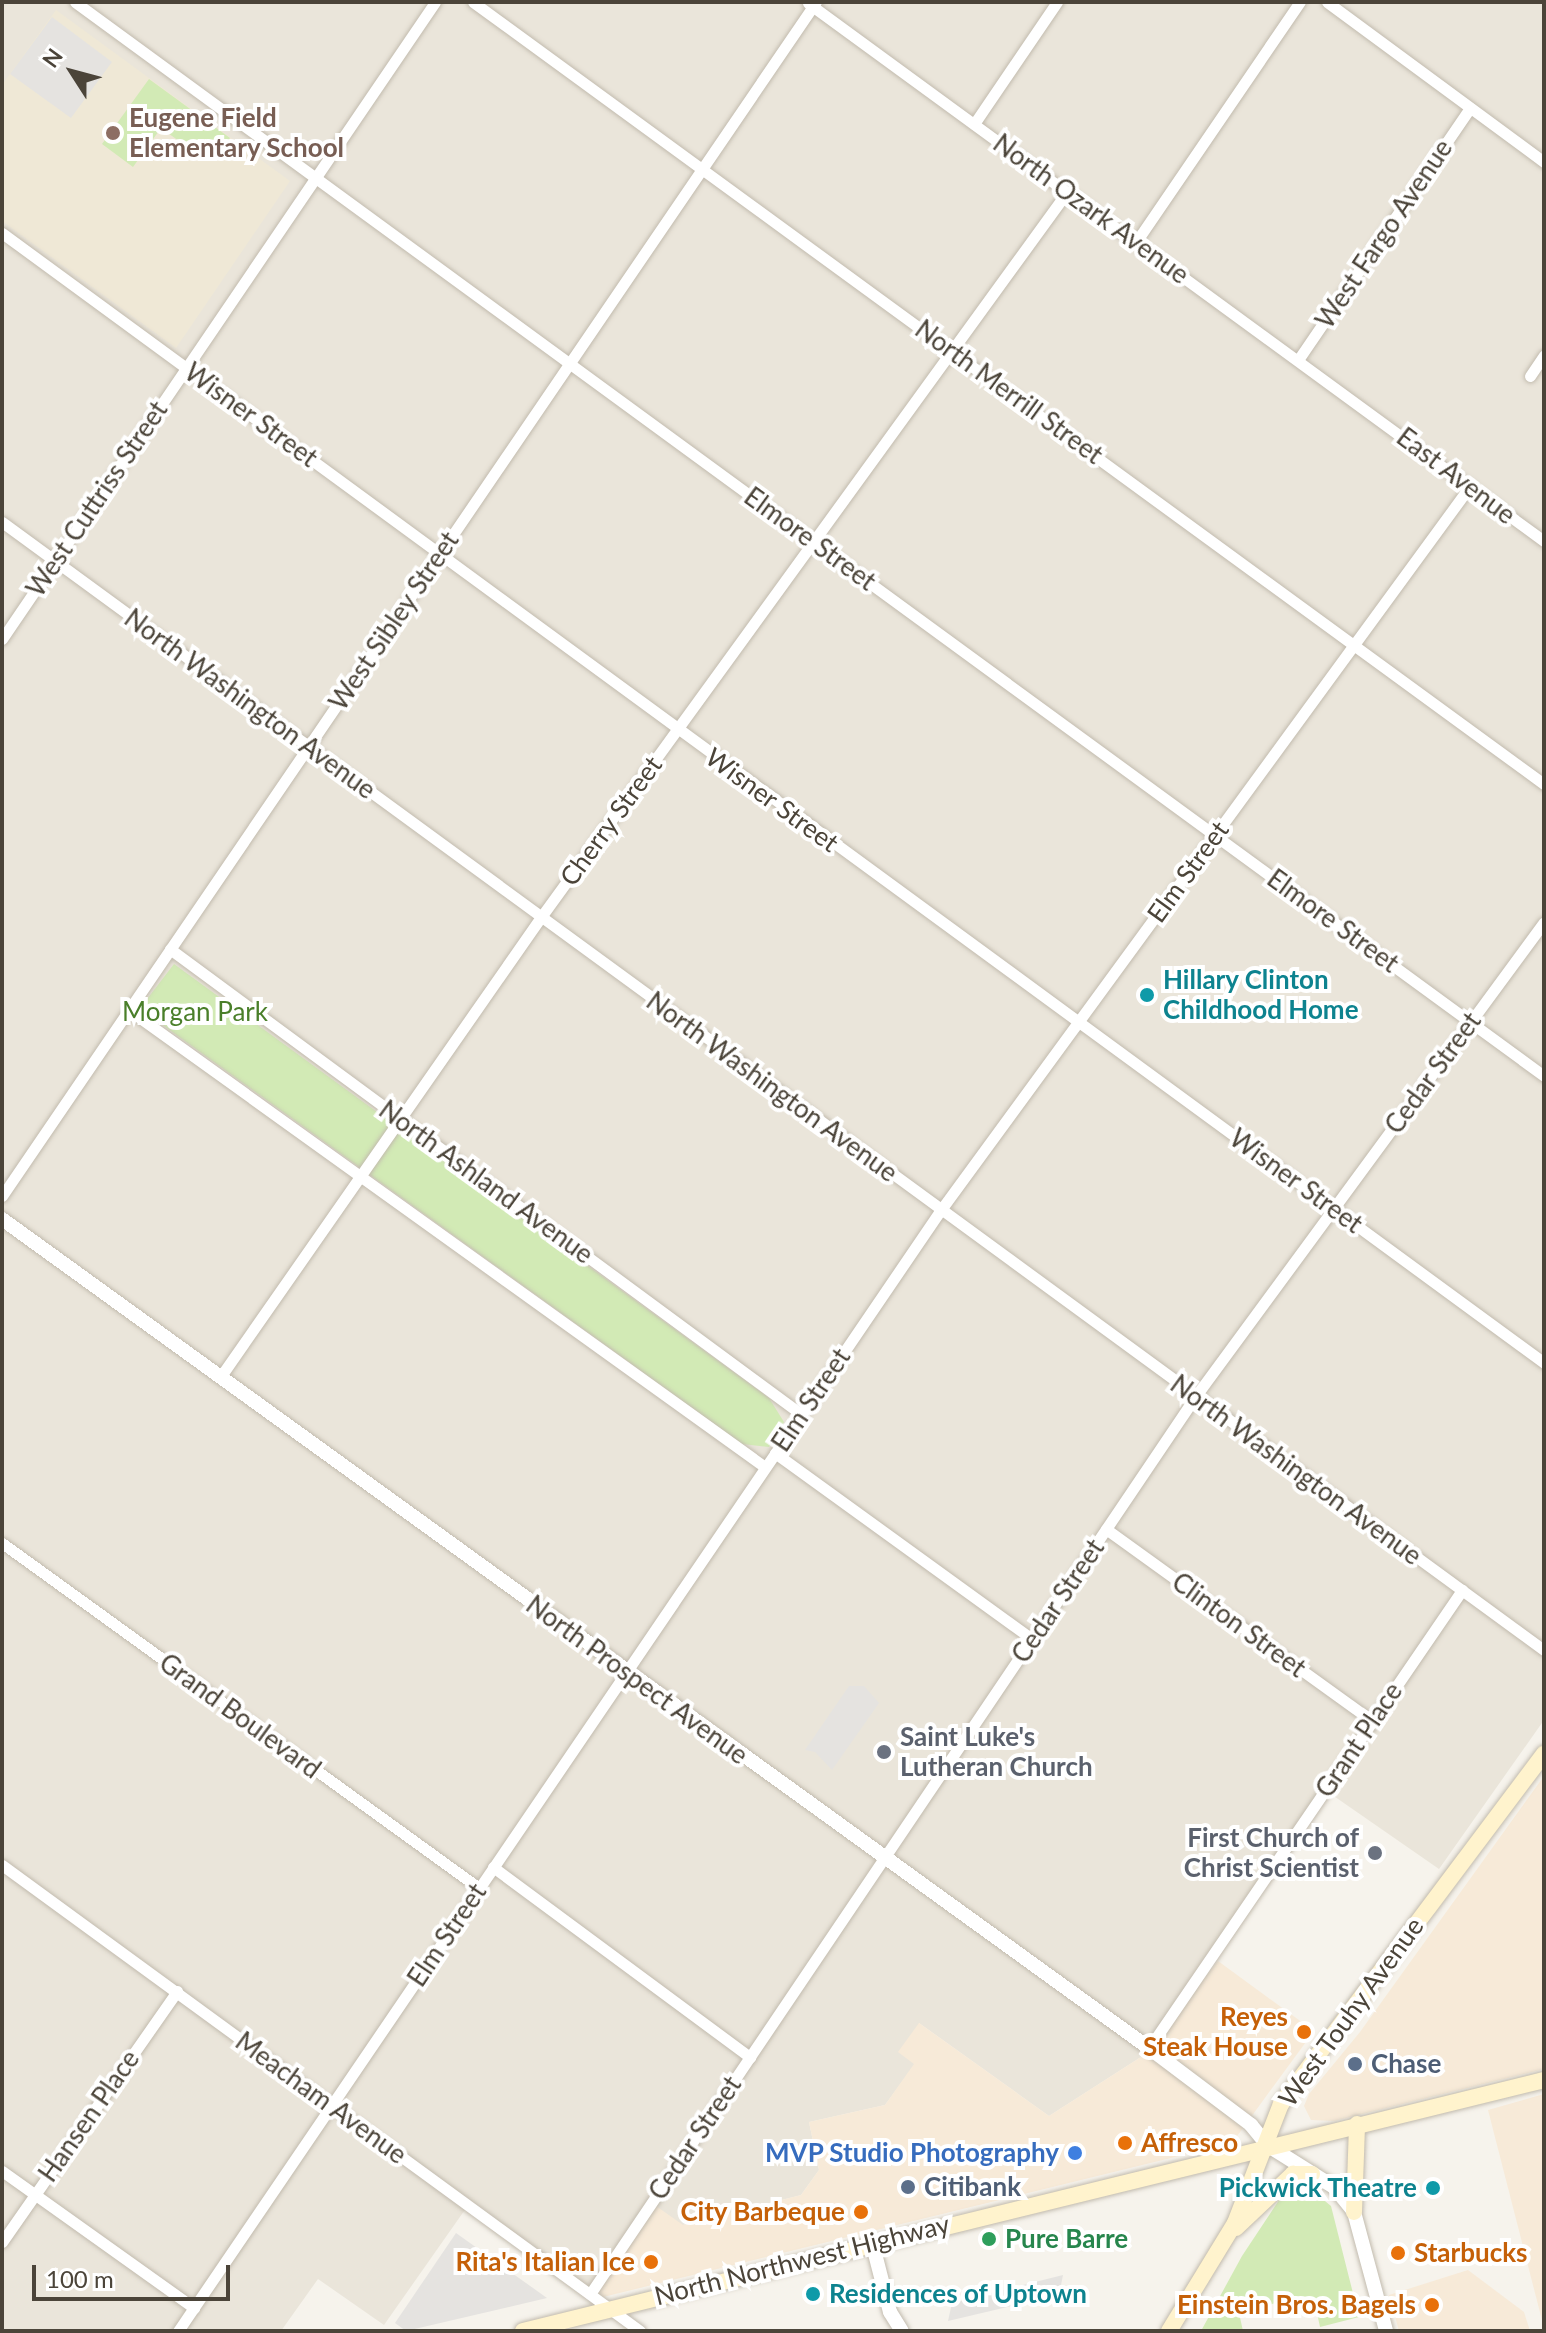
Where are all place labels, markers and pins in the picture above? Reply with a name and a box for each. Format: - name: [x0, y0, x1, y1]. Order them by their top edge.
- place label: Eugene Field Elementary School: [129, 102, 345, 164]
- marker: Eugene Field Elementary School: [104, 124, 122, 142]
- place label: Hillary Clinton Childhood Home: [1163, 964, 1359, 1026]
- marker: Hillary Clinton Childhood Home: [1138, 986, 1156, 1004]
- place label: Saint Luke's Lutheran Church: [900, 1721, 1093, 1782]
- marker: Saint Luke's Lutheran Church: [875, 1743, 893, 1761]
- place label: First Church of Christ Scientist: [1184, 1822, 1359, 1884]
- marker: First Church of Christ Scientist: [1366, 1844, 1384, 1862]
- place label: Reyes Steak House: [1143, 2001, 1288, 2062]
- marker: Reyes Steak House: [1295, 2023, 1313, 2041]
- place label: Chase: [1371, 2048, 1441, 2080]
- marker: Chase: [1346, 2055, 1364, 2073]
- place label: Affresco: [1141, 2127, 1238, 2159]
- marker: Affresco: [1116, 2134, 1134, 2152]
- place label: MVP Studio Photography: [764, 2137, 1059, 2169]
- marker: MVP Studio Photography: [1066, 2144, 1084, 2162]
- place label: Citibank: [924, 2171, 1021, 2203]
- place label: Pickwick Theatre: [1218, 2172, 1417, 2204]
- marker: Citibank: [899, 2178, 917, 2196]
- marker: Pickwick Theatre: [1424, 2179, 1442, 2197]
- place label: City Barbeque: [680, 2196, 845, 2228]
- marker: City Barbeque: [852, 2203, 870, 2221]
- place label: Pure Barre: [1005, 2223, 1128, 2255]
- marker: Pure Barre: [980, 2230, 998, 2248]
- place label: Starbucks: [1414, 2237, 1528, 2269]
- marker: Starbucks: [1389, 2244, 1407, 2262]
- place label: Rita's Italian Ice: [456, 2246, 635, 2278]
- marker: Rita's Italian Ice: [642, 2253, 660, 2271]
- place label: Residences of Uptown: [829, 2278, 1088, 2310]
- marker: Residences of Uptown: [804, 2285, 822, 2303]
- place label: Einstein Bros. Bagels: [1177, 2289, 1416, 2321]
- marker: Einstein Bros. Bagels: [1423, 2296, 1441, 2314]

